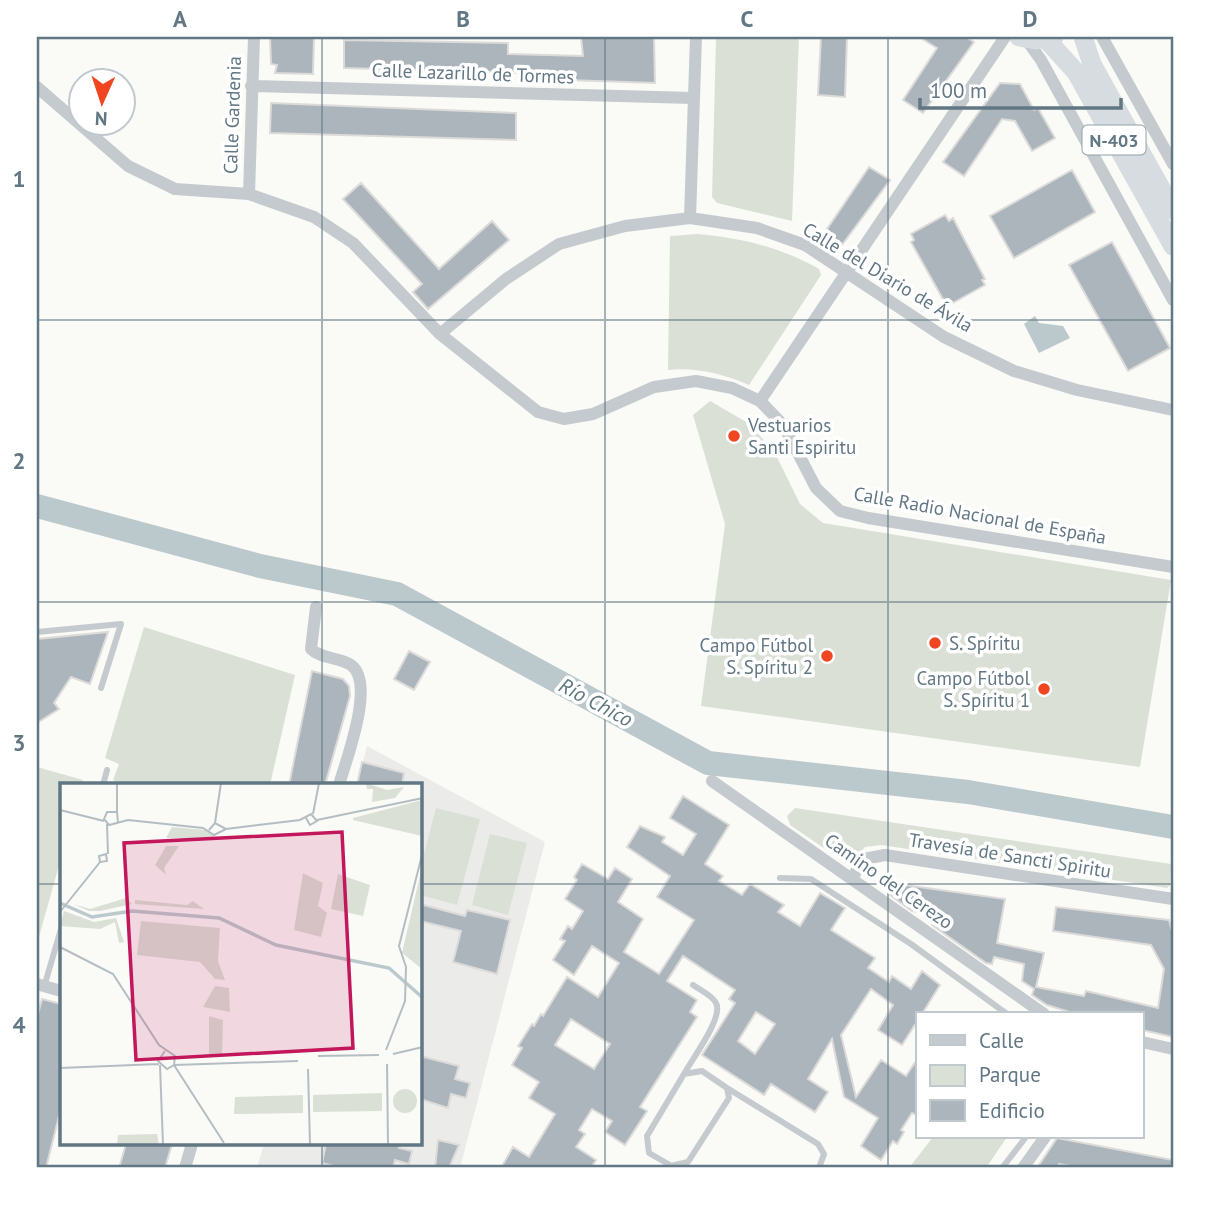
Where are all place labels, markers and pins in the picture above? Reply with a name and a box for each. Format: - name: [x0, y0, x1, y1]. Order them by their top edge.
- place label: Vestuarios Santi Espiritu: [747, 413, 856, 459]
- marker: Vestuarios Santi Espiritu: [726, 428, 742, 444]
- place label: S. Spíritu: [949, 631, 1020, 655]
- place label: Campo Fútbol S. Spíritu 2: [700, 633, 813, 679]
- marker: S. Spíritu: [927, 635, 943, 651]
- marker: Campo Fútbol S. Spíritu 2: [819, 648, 835, 664]
- place label: Campo Fútbol S. Spíritu 1: [917, 666, 1030, 712]
- marker: Campo Fútbol S. Spíritu 1: [1036, 681, 1052, 697]

